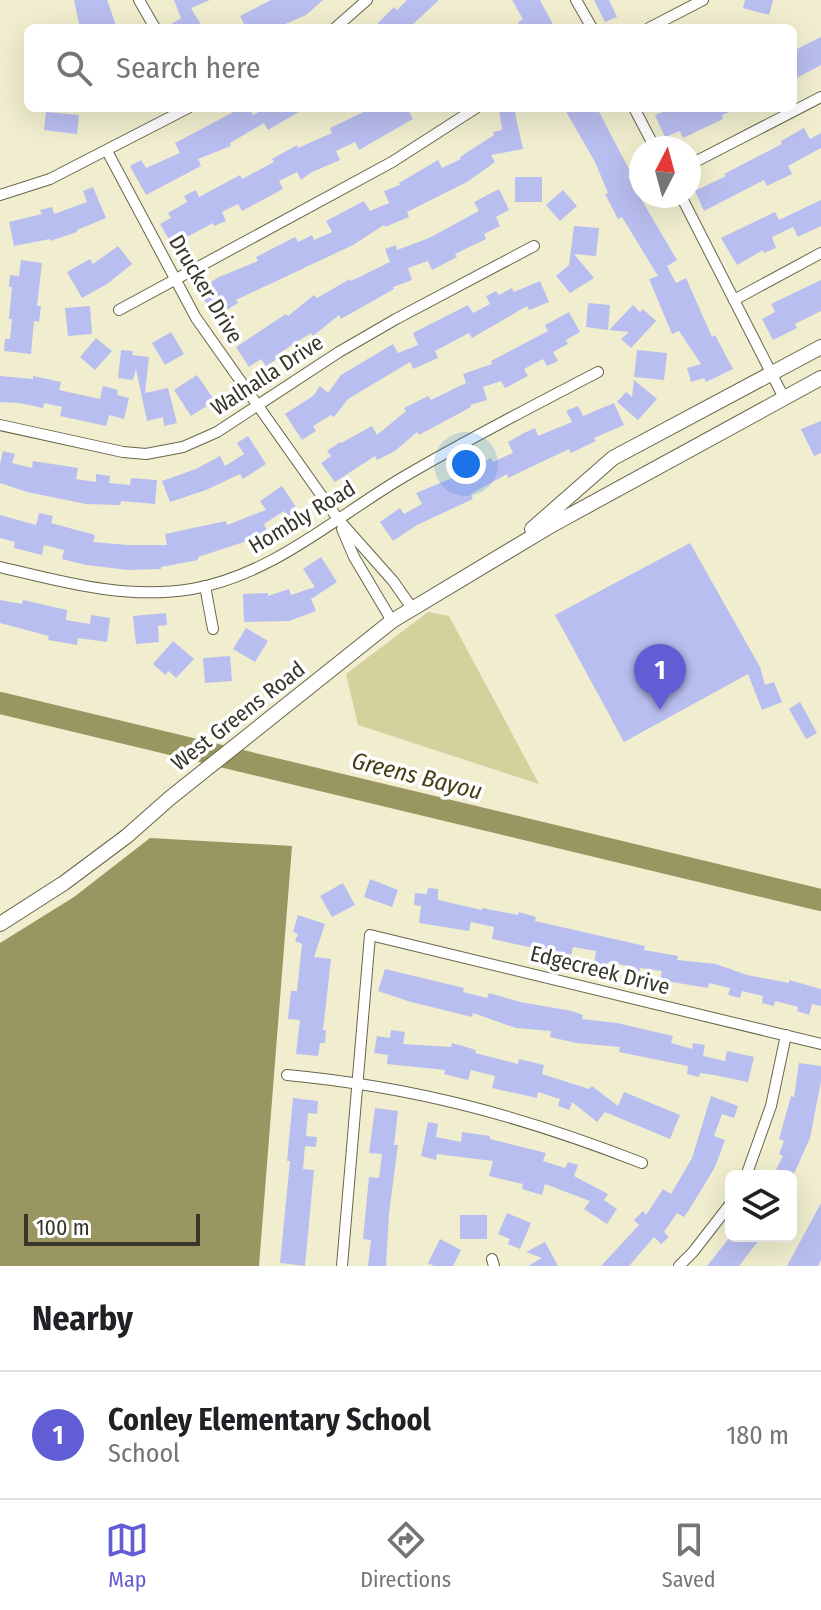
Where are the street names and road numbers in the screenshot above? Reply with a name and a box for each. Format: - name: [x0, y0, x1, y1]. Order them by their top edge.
- street label: Drucker Drive: [163, 230, 249, 348]
- street label: Walhalla Drive: [206, 329, 328, 421]
- street label: Hombly Road: [244, 475, 360, 559]
- street label: West Greens Road: [166, 655, 310, 777]
- street label: Edgecreek Drive: [527, 940, 673, 1000]

